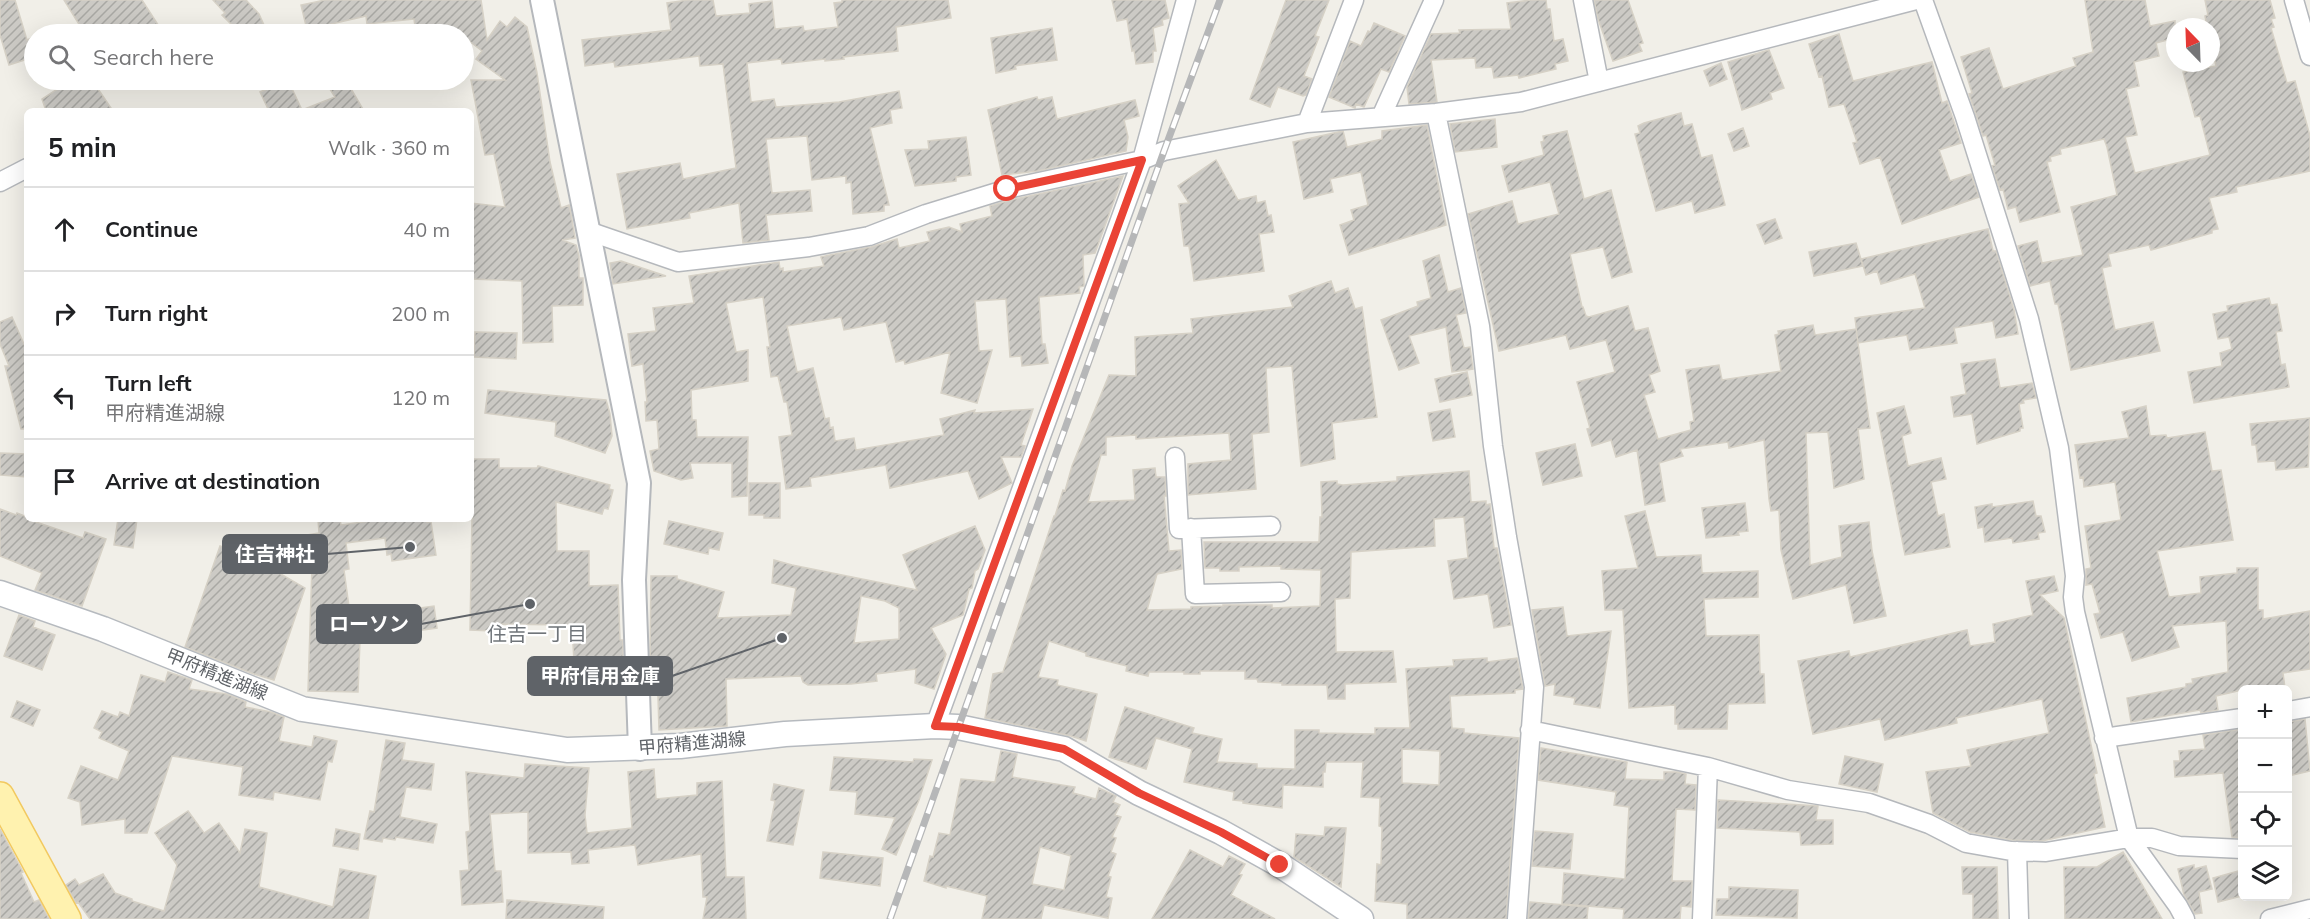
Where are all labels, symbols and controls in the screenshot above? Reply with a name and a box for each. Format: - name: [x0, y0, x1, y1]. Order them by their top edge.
- north arrow: [2166, 18, 2220, 72]
- search box: [24, 24, 474, 90]
- icon: search: [45, 41, 78, 74]
- text: Search here: [93, 43, 214, 71]
- text: 5 min: [48, 131, 117, 164]
- text: Walk · 360 m: [328, 135, 450, 160]
- route start: [993, 175, 1019, 201]
- icon: ahead: [48, 213, 81, 246]
- text: Continue: [105, 215, 198, 243]
- text: 40 m: [403, 217, 450, 242]
- icon: right: [48, 297, 81, 330]
- text: Turn right: [105, 299, 208, 327]
- text: 200 m: [391, 301, 450, 326]
- text: Turn left: [105, 369, 192, 397]
- icon: left: [48, 381, 81, 414]
- text: 120 m: [391, 385, 450, 410]
- text: 甲府精進湖線: [105, 400, 225, 425]
- icon: arrive: [48, 465, 81, 498]
- text: Arrive at destination: [105, 467, 320, 495]
- callout: 住吉神社: [223, 535, 327, 573]
- text: 住吉神社: [235, 541, 315, 566]
- callout: ローソン: [317, 605, 421, 643]
- text: ローソン: [329, 611, 409, 636]
- district label: 住吉一丁目: [487, 621, 587, 646]
- street label: 甲府精進湖線: [163, 643, 271, 705]
- callout: 甲府信用金庫: [528, 657, 672, 695]
- text: 甲府信用金庫: [540, 663, 660, 688]
- map controls: [2238, 685, 2292, 901]
- button: +: [2238, 685, 2292, 739]
- street label: 甲府精進湖線: [637, 727, 747, 759]
- button: −: [2238, 739, 2292, 793]
- button: locate: [2238, 793, 2292, 847]
- button: layers: [2238, 847, 2292, 901]
- route end: [1266, 851, 1292, 877]

